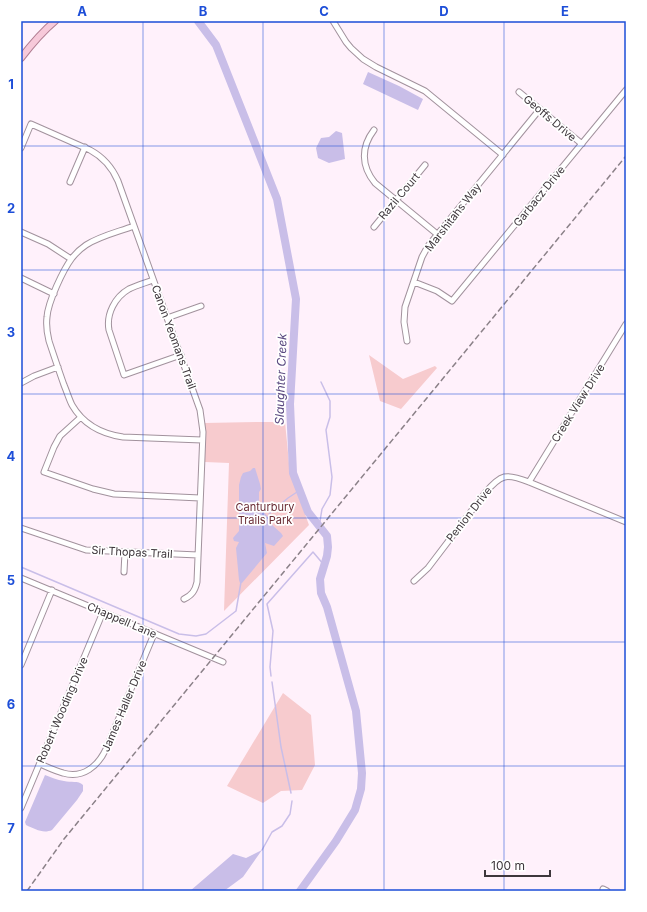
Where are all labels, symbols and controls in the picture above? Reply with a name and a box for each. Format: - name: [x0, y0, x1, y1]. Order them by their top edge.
- text: A: [77, 3, 87, 19]
- text: B: [199, 3, 208, 19]
- text: C: [319, 3, 329, 19]
- text: D: [439, 3, 449, 19]
- text: E: [561, 3, 569, 19]
- text: 1: [8, 76, 14, 92]
- street label: Geoffs Drive: [521, 92, 579, 144]
- street label: Garbacz Drive: [510, 163, 568, 229]
- street label: Razil Court: [375, 169, 423, 222]
- street label: Marshitahs Way: [422, 180, 484, 254]
- text: 2: [7, 200, 15, 216]
- street label: Canon Yeomans Trail: [149, 283, 199, 391]
- text: 3: [7, 324, 15, 340]
- water label: Slaughter Creek: [271, 333, 290, 425]
- street label: Creek View Drive: [548, 361, 608, 445]
- text: 4: [7, 448, 16, 464]
- street label: Penion Drive: [443, 484, 495, 544]
- park label: Canturbury Trails Park: [236, 500, 294, 527]
- street label: Sir Thopas Trail: [91, 543, 173, 561]
- text: 5: [7, 572, 15, 588]
- street label: Chappell Lane: [85, 599, 159, 641]
- street label: Robert Wooding Drive: [33, 655, 91, 765]
- street label: James Haller Drive: [98, 658, 150, 754]
- text: 6: [7, 696, 15, 712]
- text: 7: [7, 820, 15, 836]
- scale bar: [485, 852, 550, 878]
- text: 100 m: [491, 858, 525, 873]

